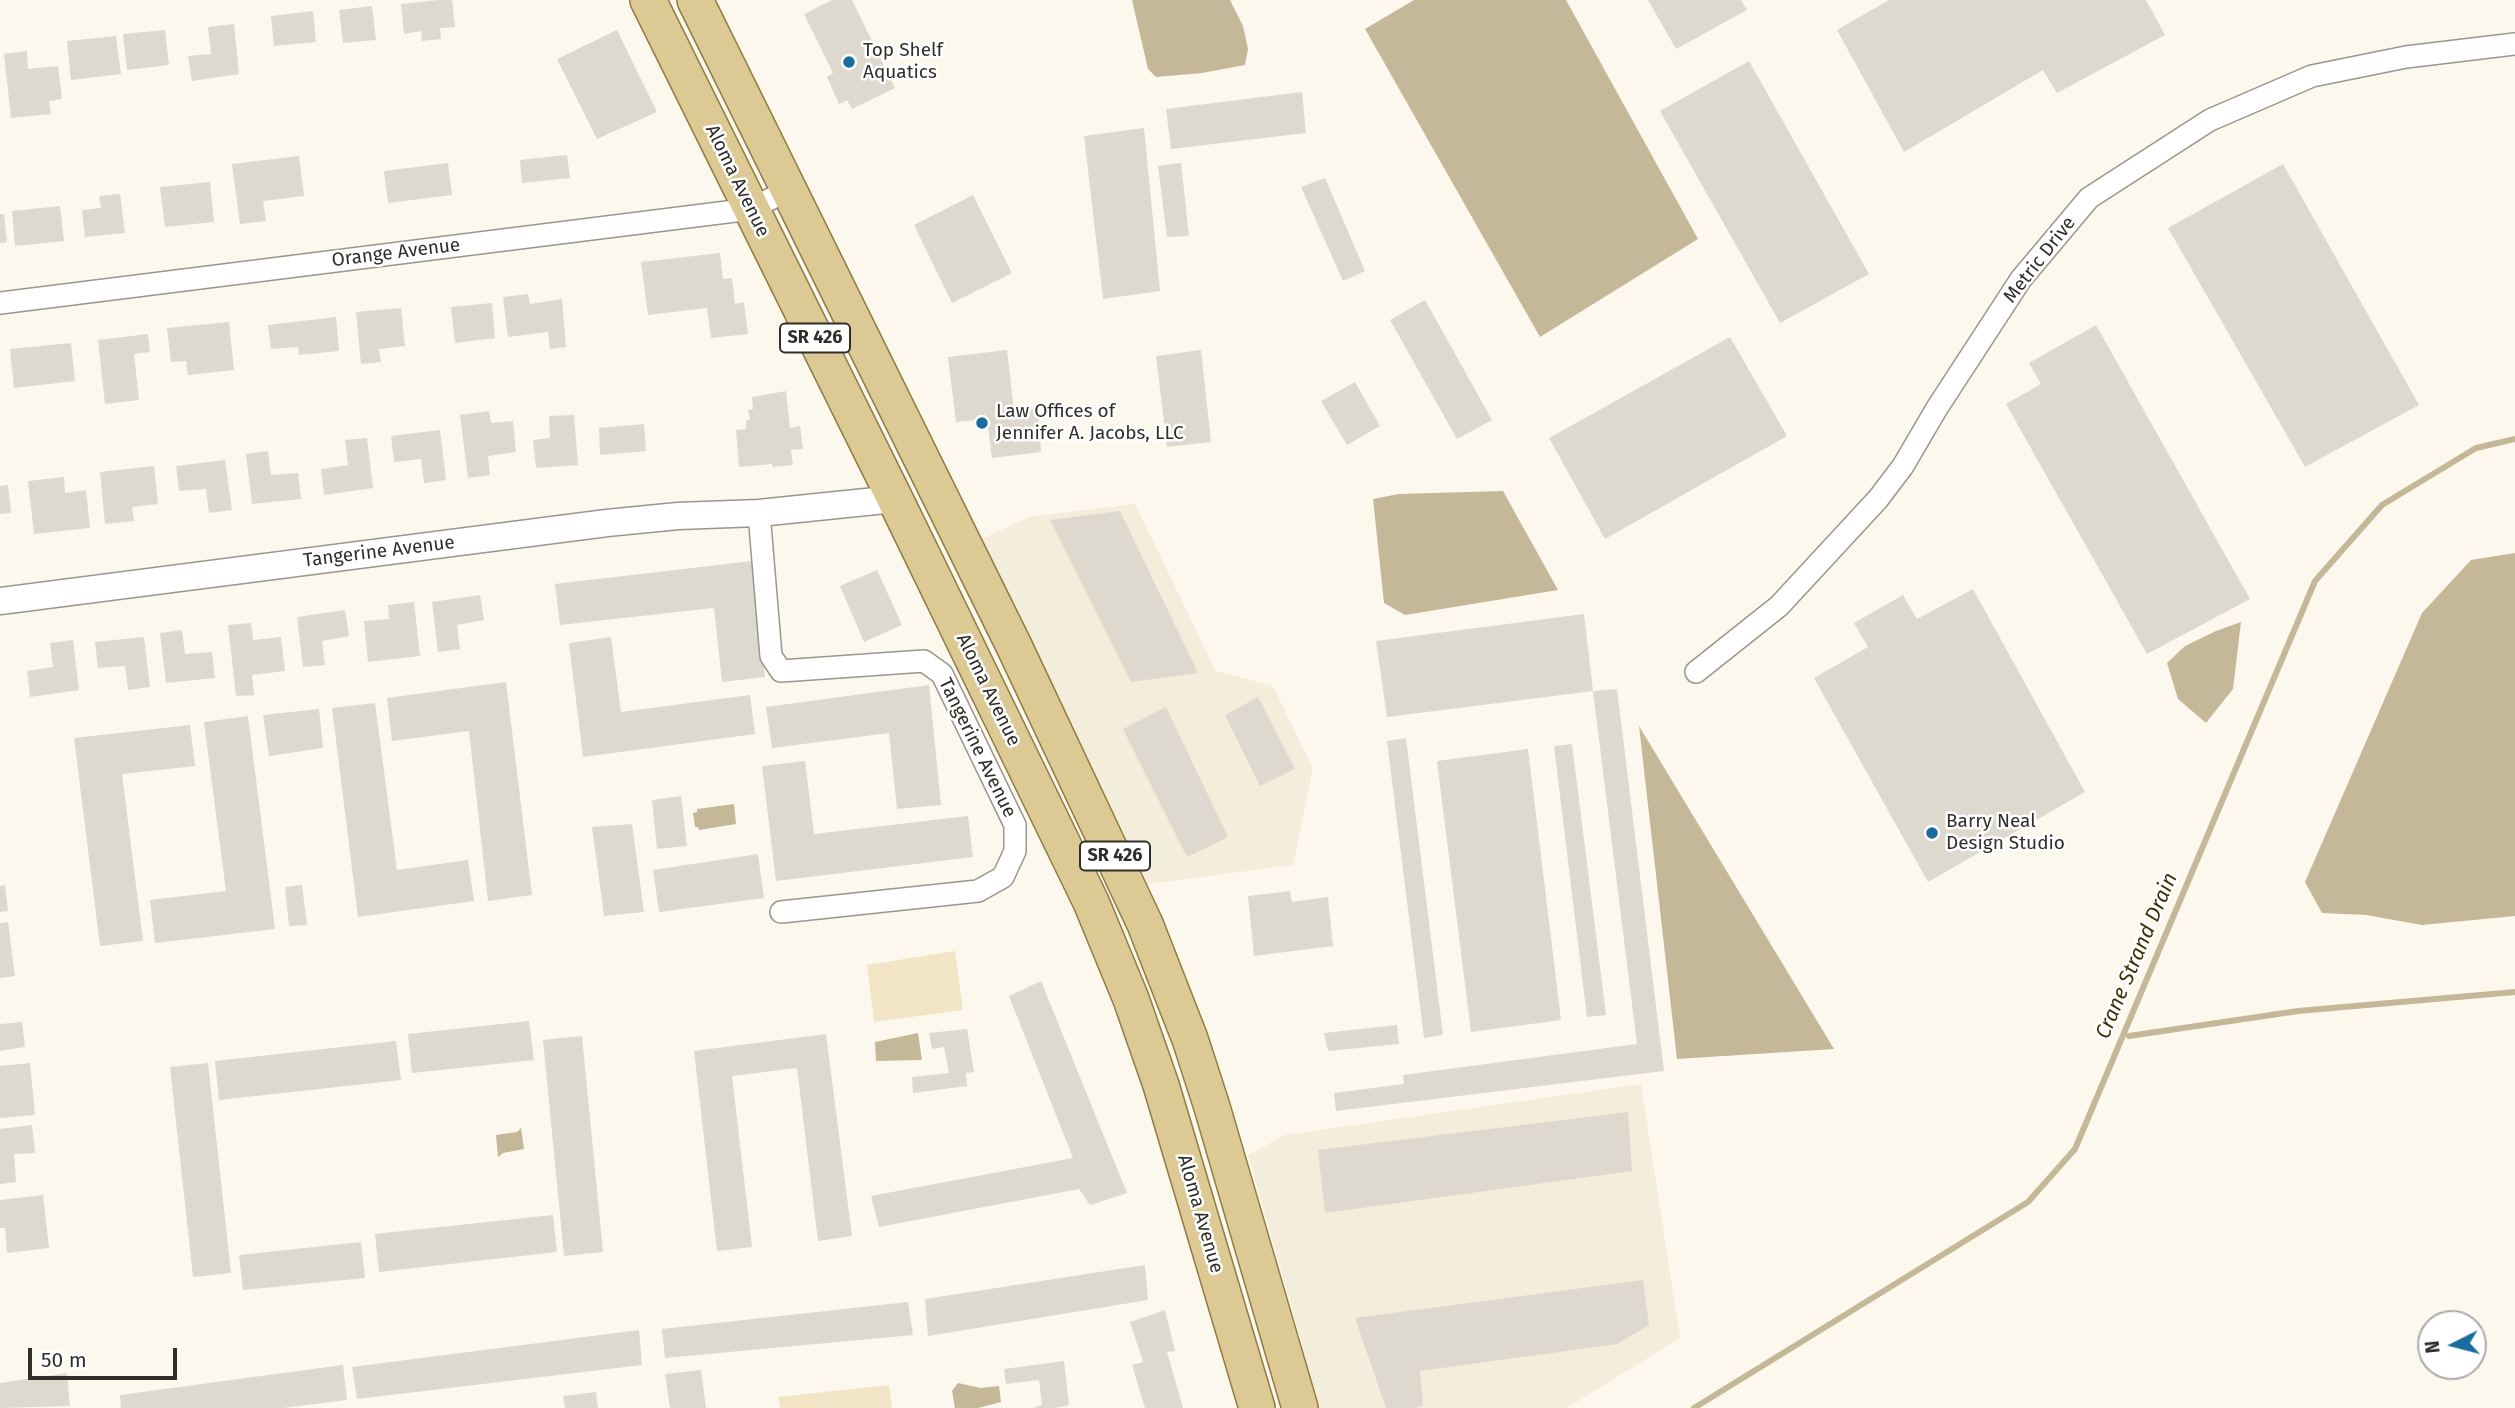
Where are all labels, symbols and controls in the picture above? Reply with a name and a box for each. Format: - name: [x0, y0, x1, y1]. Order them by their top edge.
- place label: Top Shelf Aquatics: [863, 40, 943, 84]
- marker: Top Shelf Aquatics: [841, 54, 857, 70]
- street label: Aloma Avenue: [700, 121, 774, 241]
- street label: Metric Drive: [1999, 212, 2081, 308]
- street label: Orange Avenue: [330, 234, 462, 272]
- road number: SR 426: [780, 324, 850, 352]
- place label: Law Offices of Jennifer A. Jacobs, LLC: [996, 401, 1184, 445]
- marker: Law Offices of Jennifer A. Jacobs, LLC: [974, 415, 990, 431]
- street label: Tangerine Avenue: [302, 531, 456, 573]
- street label: Aloma Avenue: [951, 630, 1025, 750]
- street label: Tangerine Avenue: [933, 674, 1021, 822]
- place label: Barry Neal Design Studio: [1946, 811, 2065, 855]
- marker: Barry Neal Design Studio: [1924, 825, 1940, 841]
- road number: SR 426: [1080, 842, 1150, 870]
- water label: Crane Strand Drain: [2091, 869, 2183, 1043]
- street label: Aloma Avenue: [1172, 1152, 1228, 1276]
- north arrow: [2417, 1310, 2487, 1380]
- scale bar: [32, 1334, 180, 1378]
- text: N: [2421, 1340, 2445, 1355]
- text: 50 m: [41, 1347, 87, 1373]

